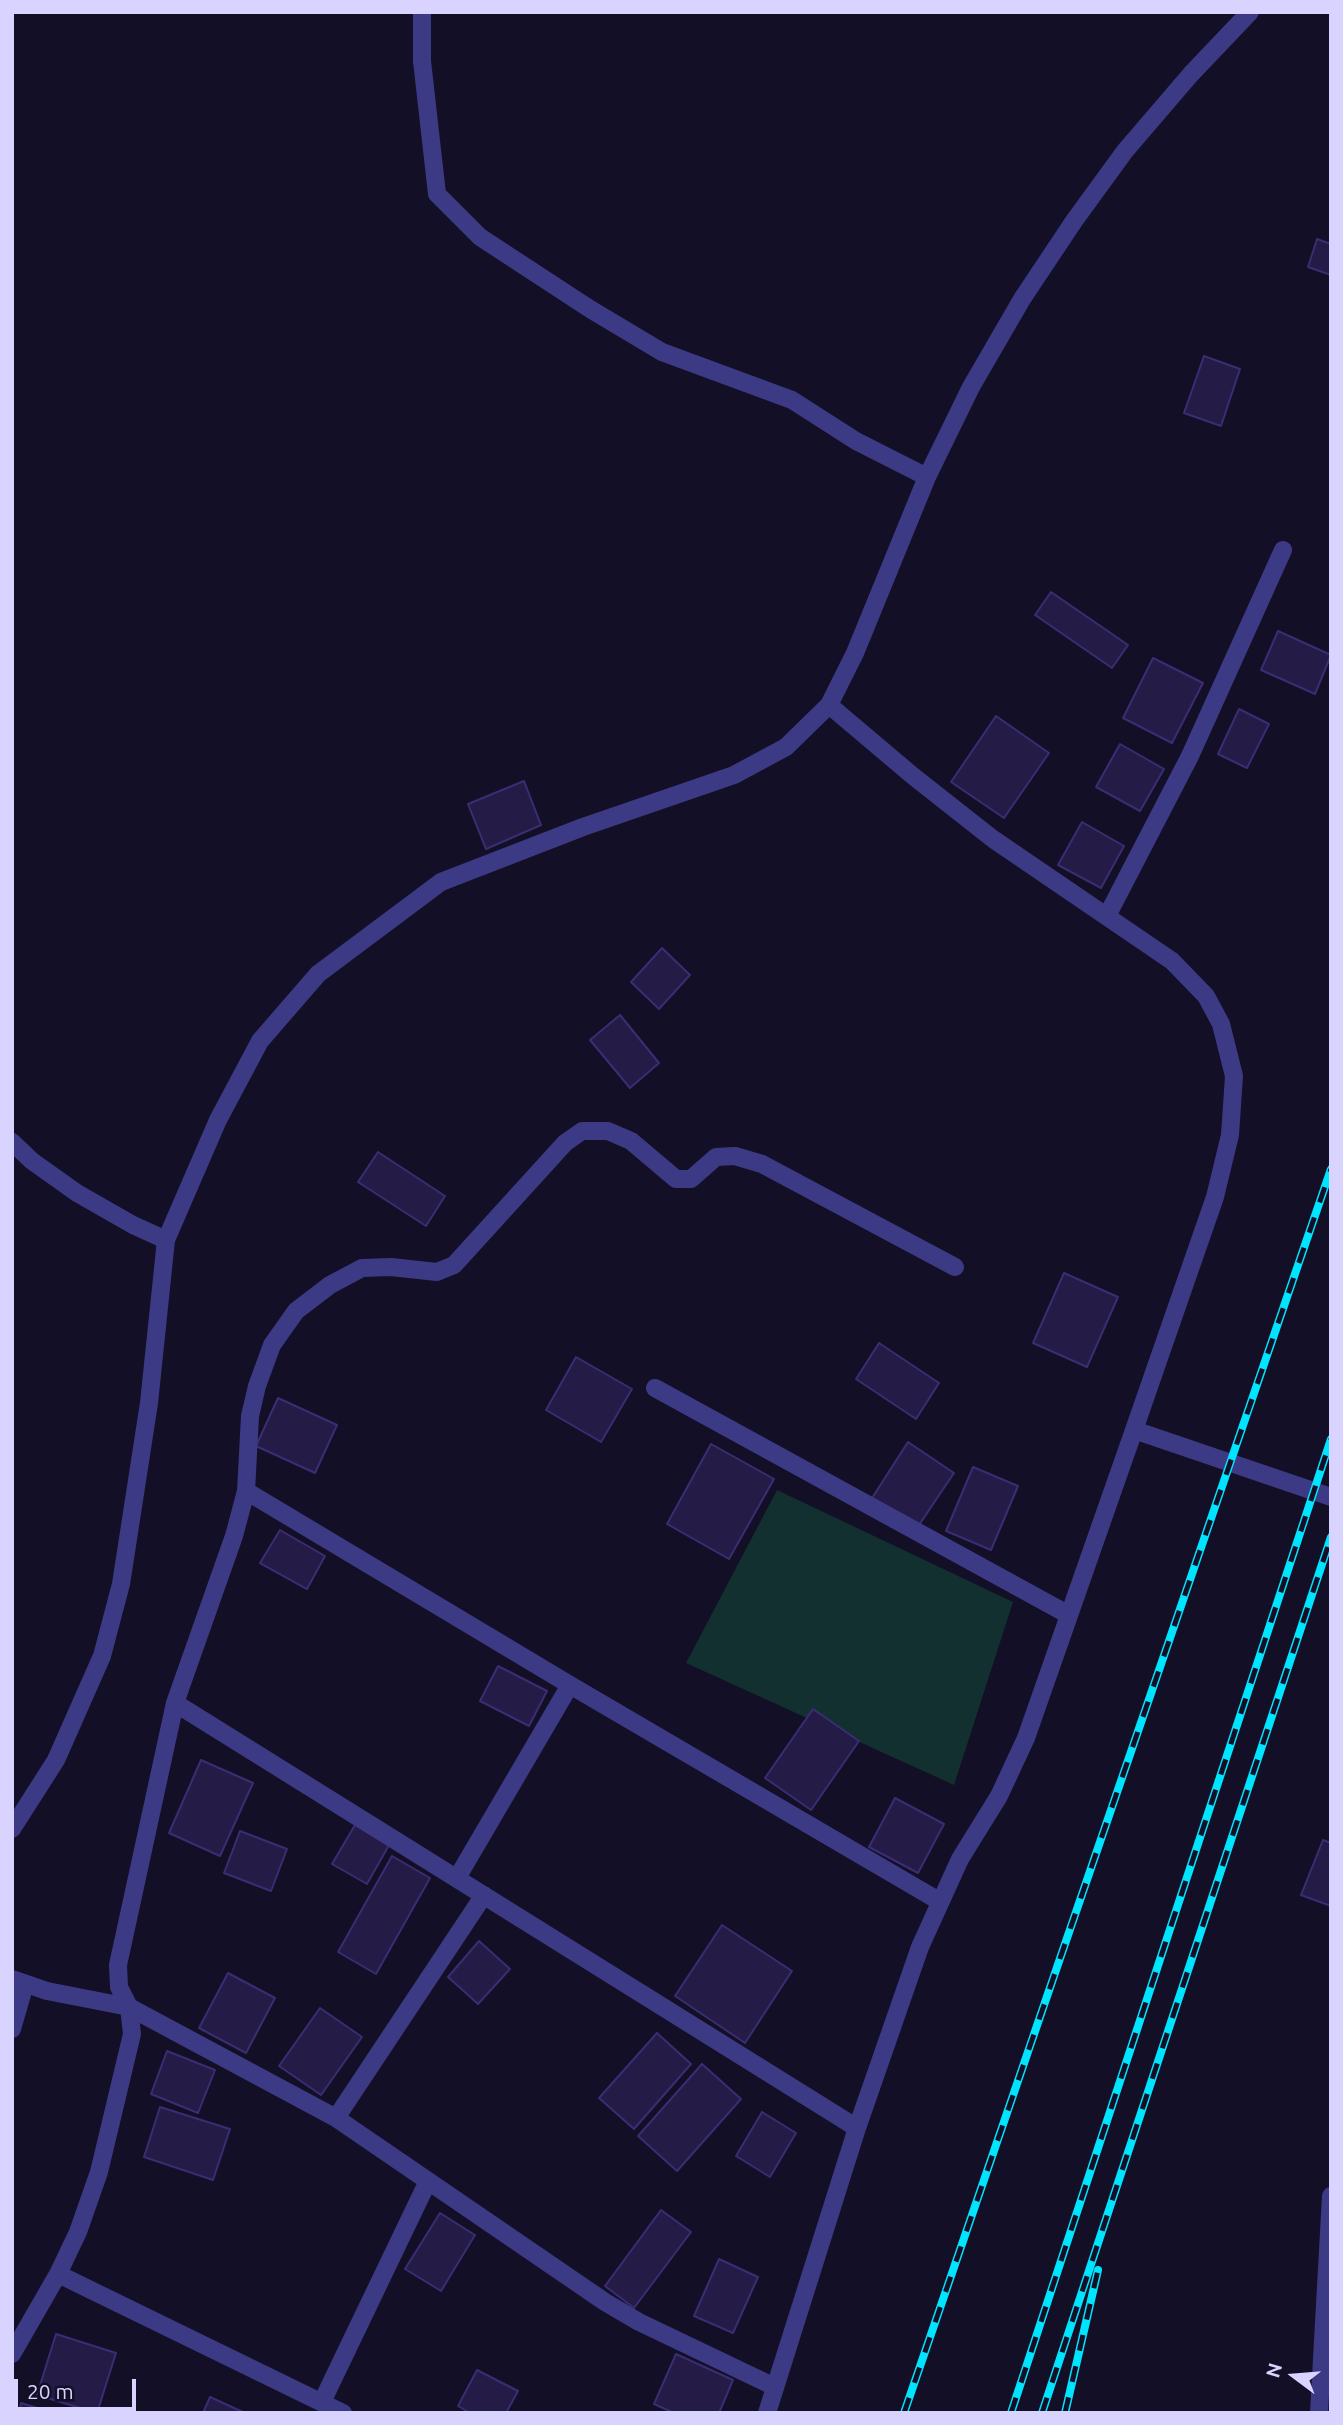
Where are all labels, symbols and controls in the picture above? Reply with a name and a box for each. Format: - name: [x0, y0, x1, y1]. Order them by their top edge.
- north arrow: [1259, 2341, 1329, 2411]
- text: N: [1261, 2360, 1286, 2380]
- scale bar: [18, 2366, 140, 2410]
- text: 20 m: [27, 2379, 74, 2403]

